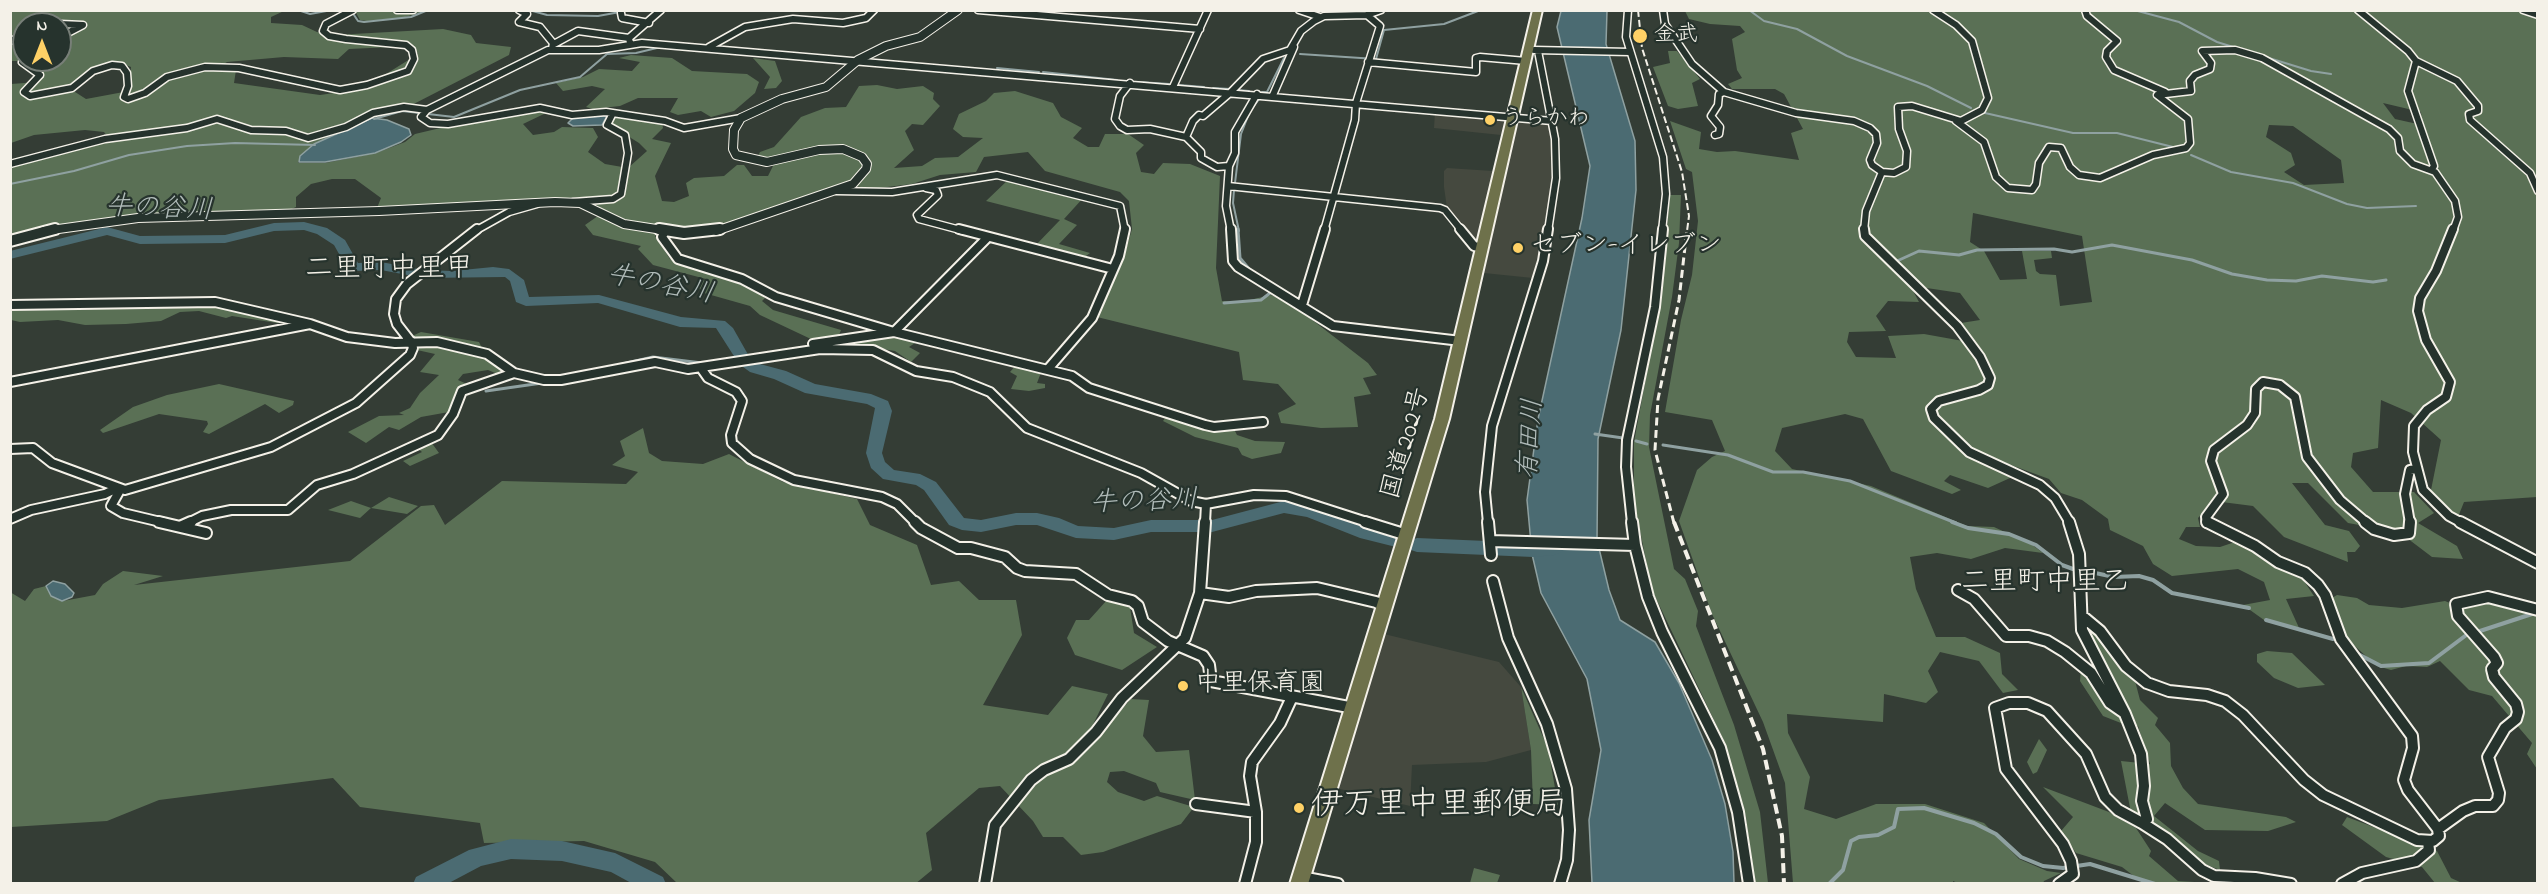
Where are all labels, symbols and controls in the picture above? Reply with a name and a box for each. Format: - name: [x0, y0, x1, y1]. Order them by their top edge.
- north arrow: [12, 12, 72, 72]
- text: N: [37, 14, 47, 38]
- place label: 金武: [1654, 23, 1698, 49]
- marker: 金武: [1631, 27, 1649, 45]
- place label: うらかわ: [1502, 107, 1590, 133]
- marker: うらかわ: [1483, 113, 1497, 127]
- water label: 牛の谷川: [104, 193, 214, 229]
- place label: セブン-イレブン: [1530, 232, 1722, 264]
- marker: セブン-イレブン: [1511, 241, 1525, 255]
- district label: 二里町中里甲: [305, 254, 473, 288]
- water label: 牛の谷川: [604, 261, 716, 313]
- street label: 国道202号: [1377, 384, 1439, 504]
- water label: 有田川: [1514, 397, 1552, 481]
- water label: 牛の谷川: [1089, 486, 1199, 522]
- district label: 二里町中里乙: [1961, 567, 2129, 601]
- place label: 中里保育園: [1195, 670, 1325, 702]
- marker: 中里保育園: [1176, 679, 1190, 693]
- place label: 伊万里中里郵便局: [1311, 789, 1567, 827]
- marker: 伊万里中里郵便局: [1292, 801, 1306, 815]

